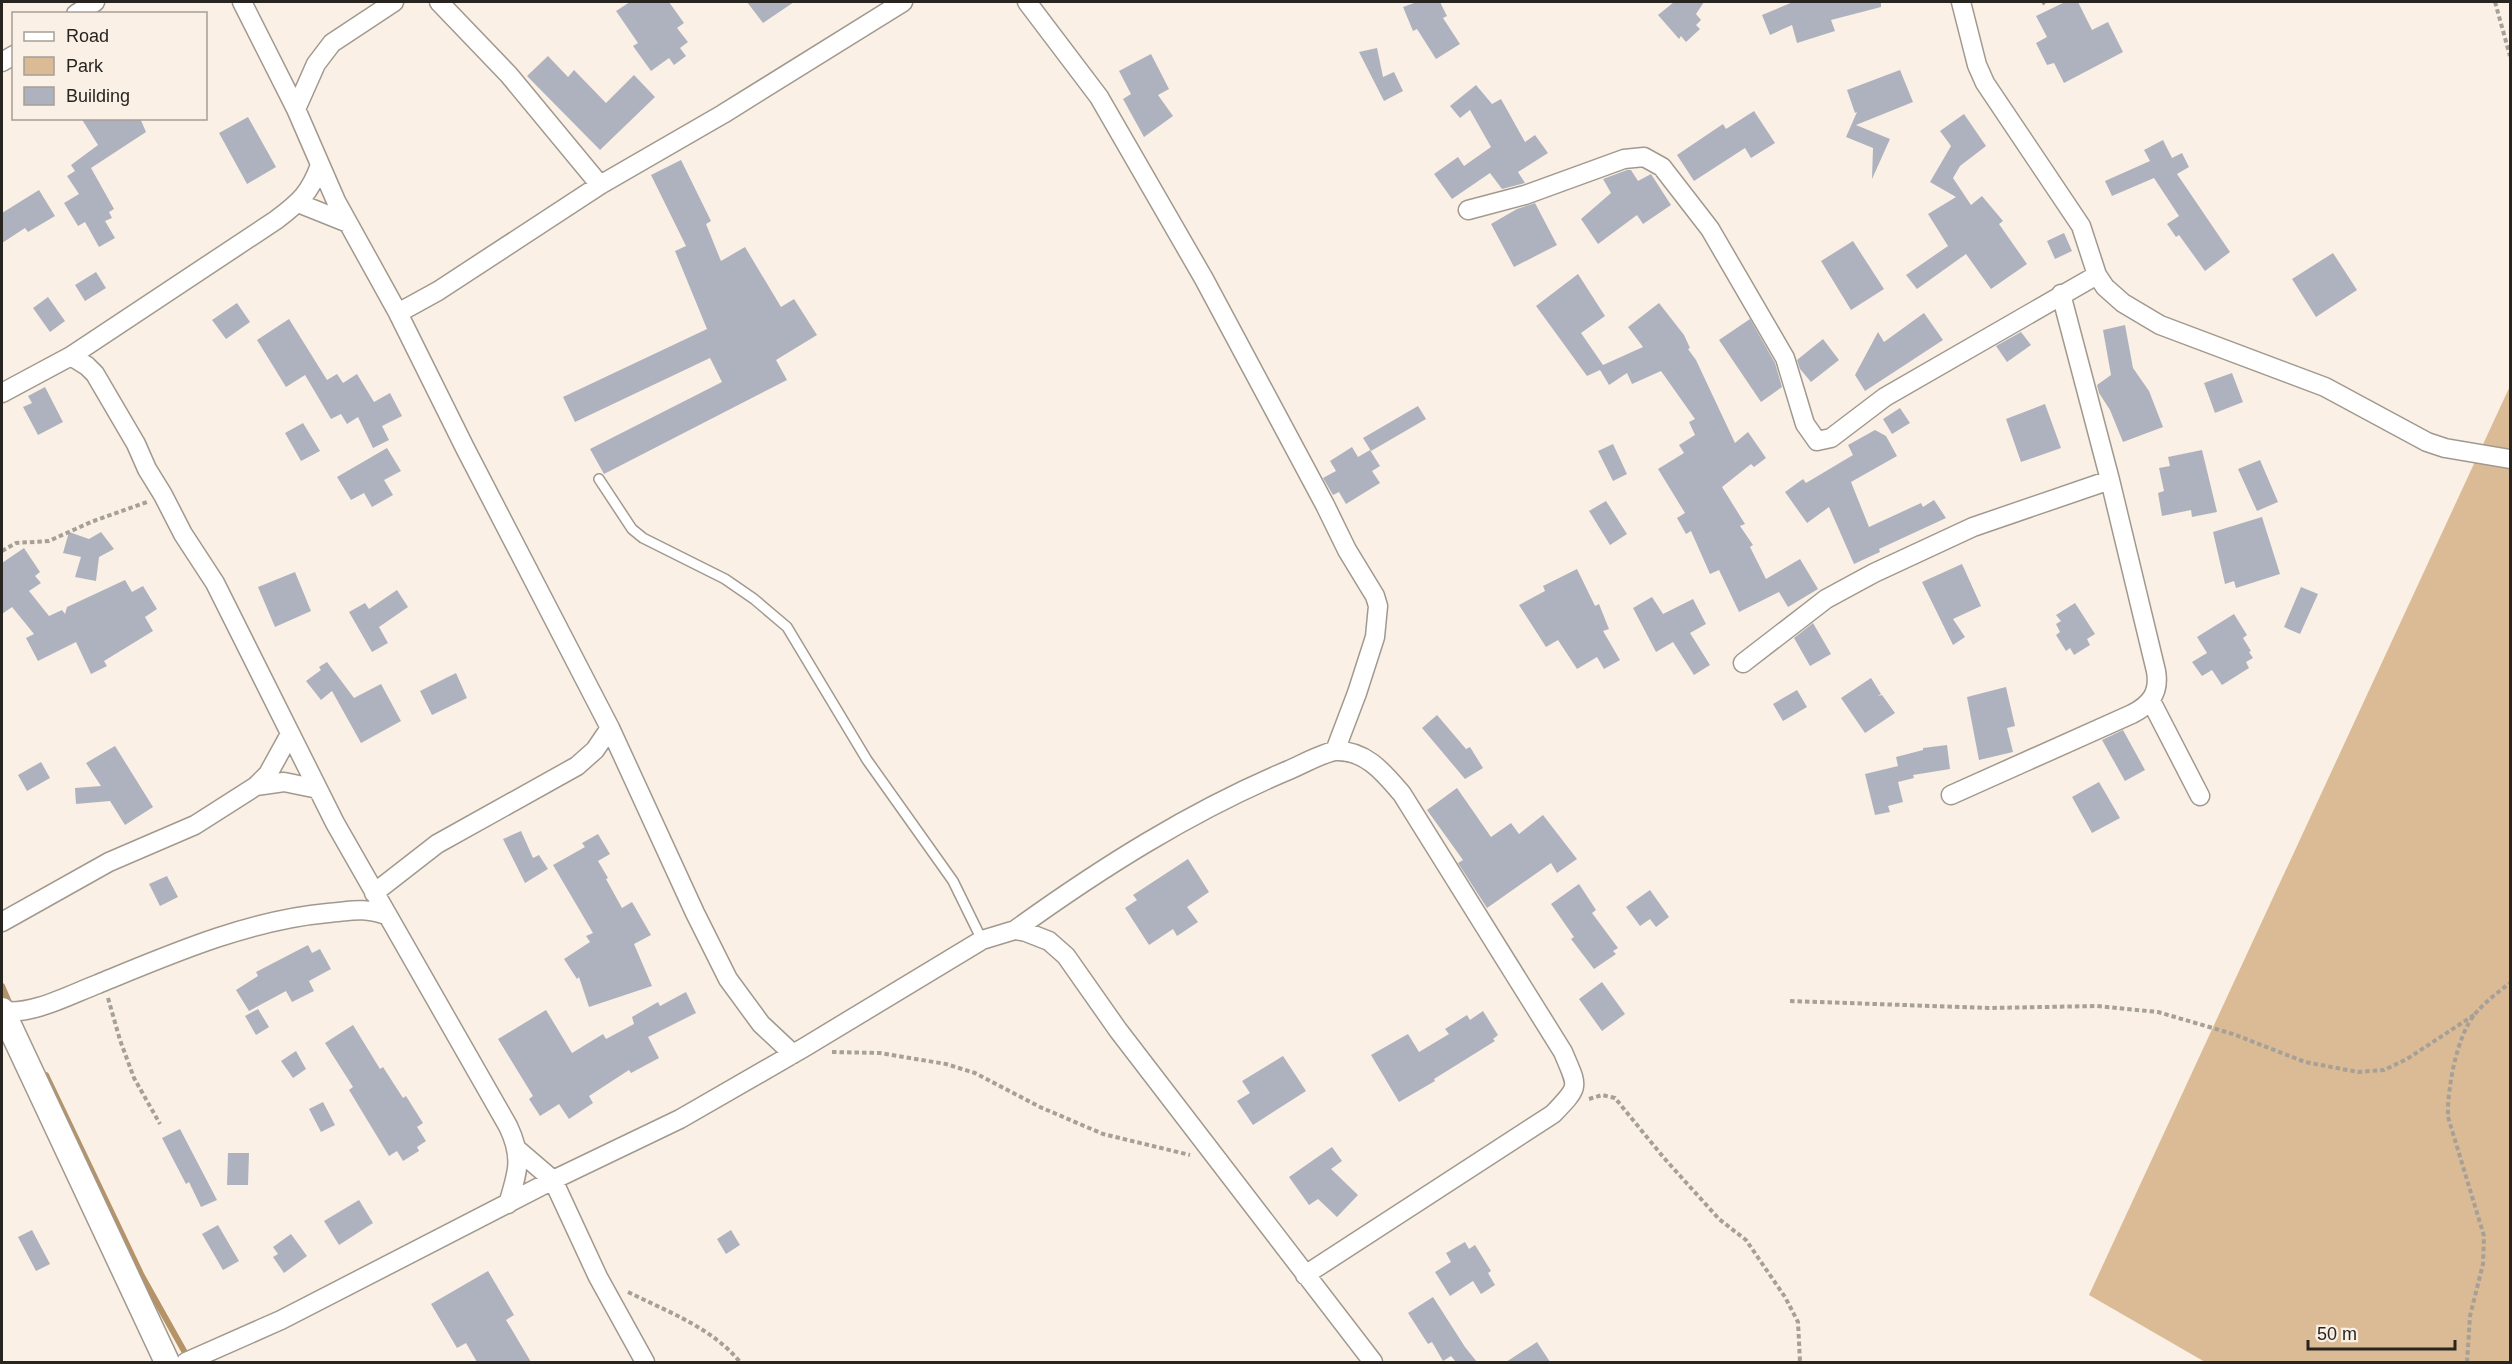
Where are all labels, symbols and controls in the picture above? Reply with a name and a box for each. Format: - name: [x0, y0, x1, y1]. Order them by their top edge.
- legend: [12, 12, 207, 120]
- text: Road: [66, 26, 109, 46]
- text: Park: [66, 56, 104, 76]
- text: Building: [66, 86, 130, 106]
- scale bar: [2308, 1313, 2455, 1351]
- text: 50 m: [2317, 1324, 2357, 1344]

